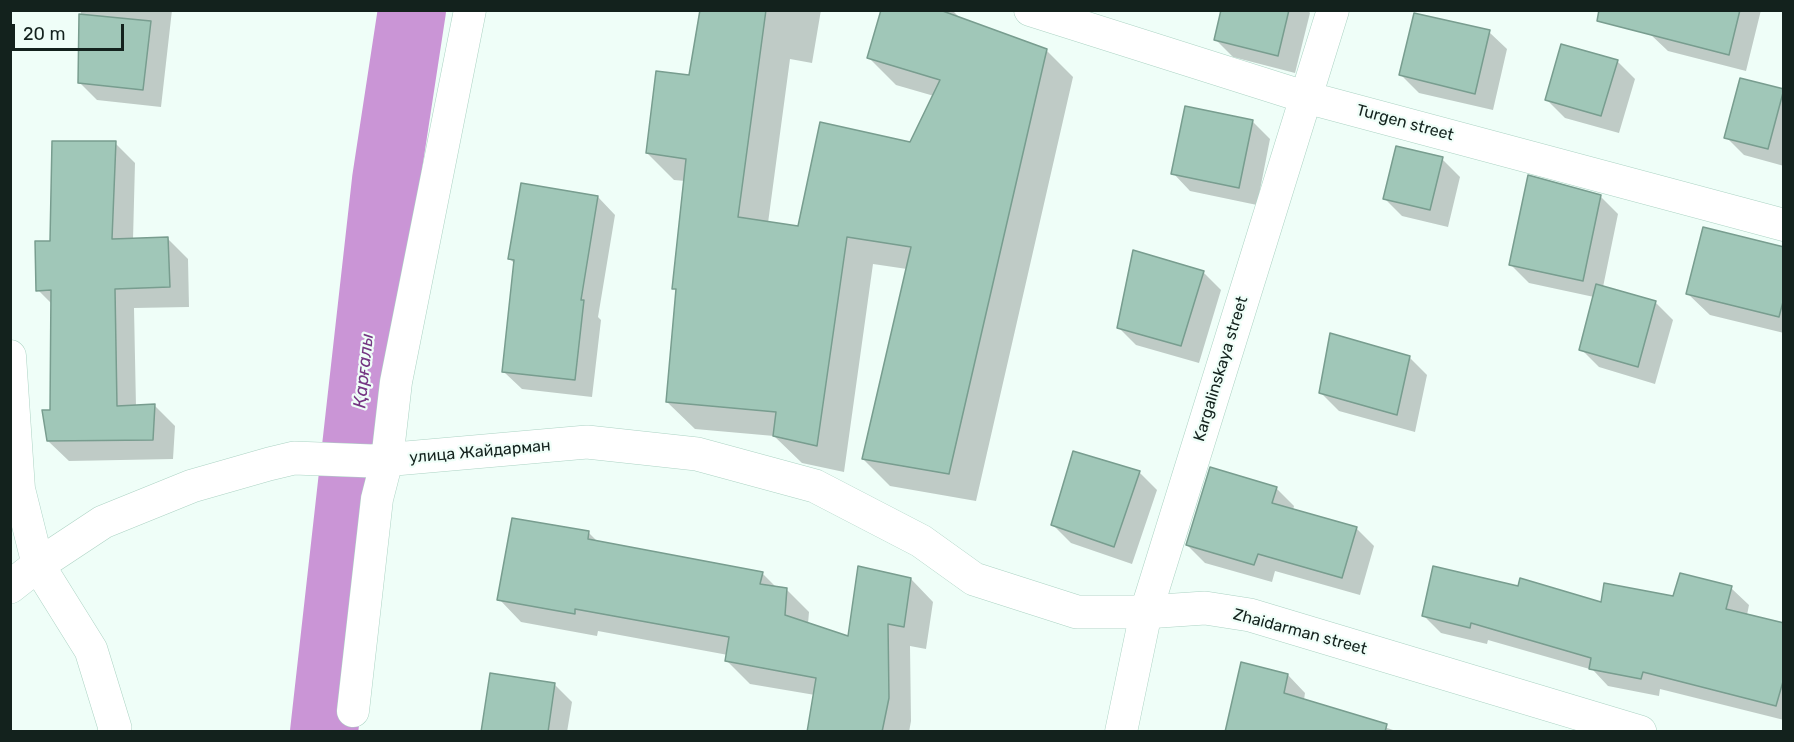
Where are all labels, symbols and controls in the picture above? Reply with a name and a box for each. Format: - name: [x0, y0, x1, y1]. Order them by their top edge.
- scale bar: [15, 12, 128, 50]
- text: 20 m: [23, 23, 65, 45]
- street label: Turgen street: [1354, 101, 1456, 145]
- street label: Kargalinskaya street: [1190, 294, 1252, 444]
- water label: Қарғалы: [349, 333, 379, 409]
- street label: улица Жайдарман: [409, 436, 551, 468]
- street label: Zhaidarman street: [1231, 605, 1369, 659]

